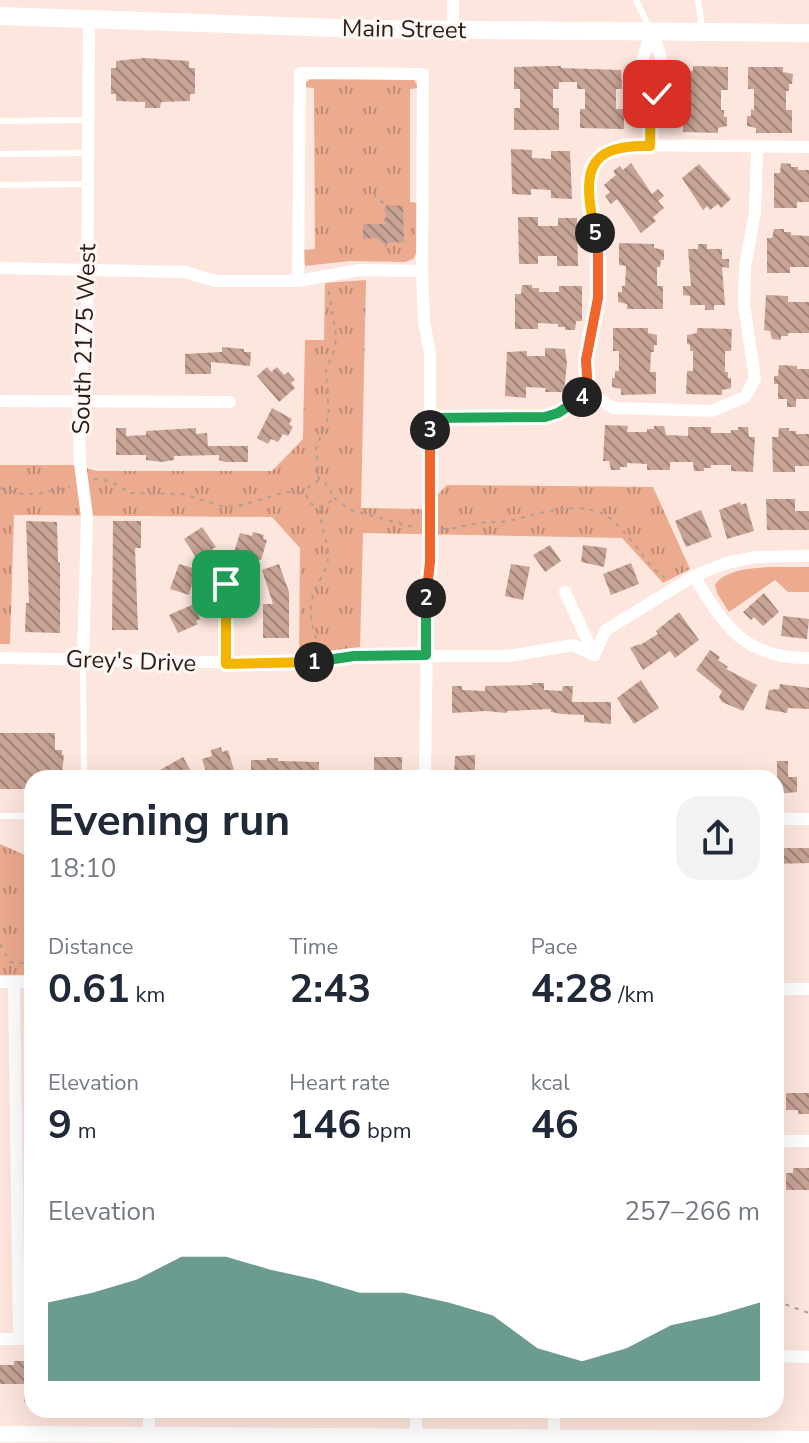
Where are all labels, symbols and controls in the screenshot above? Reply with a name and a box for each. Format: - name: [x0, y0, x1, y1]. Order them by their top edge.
- street label: Main Street: [342, 12, 467, 46]
- pin: [623, 60, 691, 128]
- icon: check: [635, 72, 679, 116]
- pin: 5: [575, 213, 615, 253]
- text: 5: [588, 218, 602, 248]
- street label: South 2175 West: [65, 242, 103, 435]
- pin: 4: [562, 377, 602, 417]
- text: 4: [575, 382, 589, 412]
- pin: 3: [410, 410, 450, 450]
- text: 3: [423, 415, 437, 445]
- pin: [192, 550, 260, 618]
- icon: arrive: [204, 562, 248, 606]
- pin: 2: [406, 578, 446, 618]
- text: 2: [419, 583, 433, 613]
- pin: 1: [294, 642, 334, 682]
- street label: Grey's Drive: [65, 643, 197, 679]
- text: 1: [307, 647, 321, 677]
- text: Evening run: [48, 791, 290, 851]
- button: share: [676, 796, 760, 880]
- text: 18:10: [48, 851, 116, 886]
- text: Distance: [48, 932, 133, 962]
- text: Time: [289, 932, 338, 962]
- text: Pace: [531, 932, 577, 962]
- text: 0.61: [48, 962, 130, 1016]
- text: 2:43: [289, 962, 371, 1016]
- text: 4:28: [531, 962, 613, 1016]
- text: km: [130, 980, 165, 1010]
- text: /km: [613, 980, 654, 1010]
- text: Elevation: [48, 1068, 139, 1098]
- text: Heart rate: [289, 1068, 390, 1098]
- text: kcal: [531, 1068, 570, 1098]
- text: 9: [48, 1098, 72, 1152]
- text: 146: [289, 1098, 361, 1152]
- text: 46: [531, 1098, 579, 1152]
- text: m: [72, 1116, 97, 1146]
- text: bpm: [361, 1116, 411, 1146]
- text: Elevation: [48, 1194, 156, 1229]
- text: 257–266 m: [624, 1194, 760, 1229]

